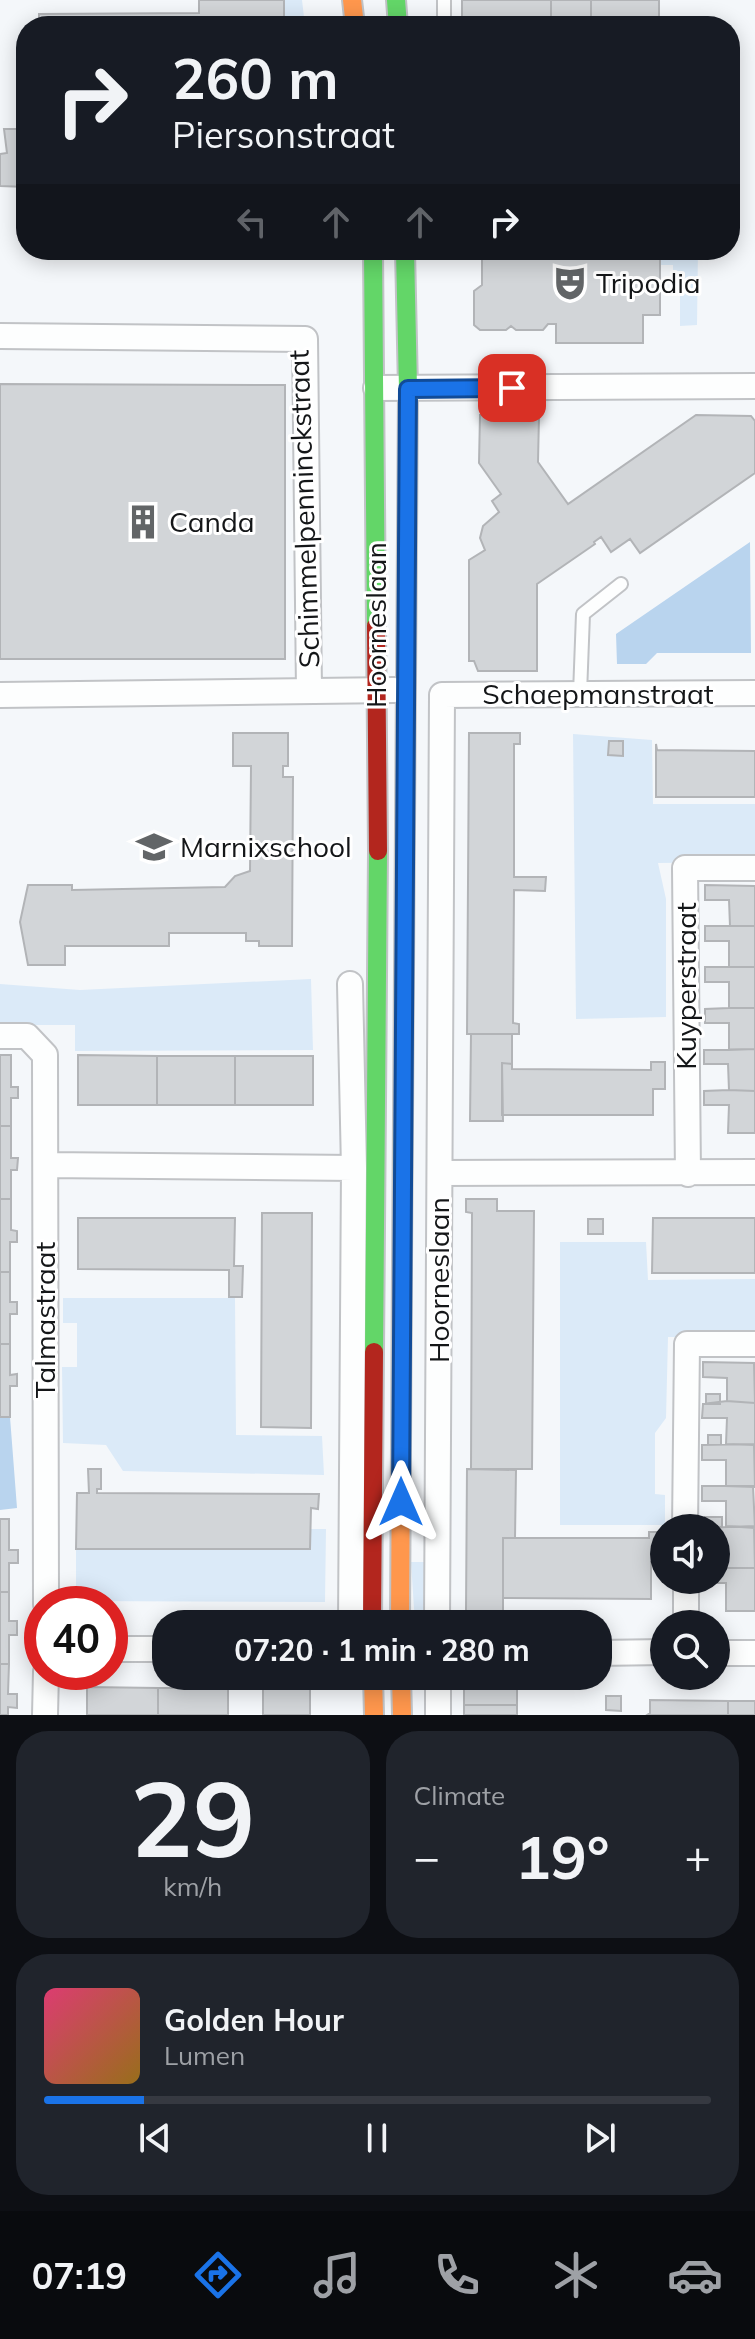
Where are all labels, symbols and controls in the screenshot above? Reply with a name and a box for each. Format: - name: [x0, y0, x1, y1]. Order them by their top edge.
- text: 260 m: [172, 43, 339, 113]
- icon: right: [40, 48, 144, 152]
- text: Piersonstraat: [172, 112, 395, 157]
- icon: left: [230, 200, 274, 244]
- icon: ahead: [314, 200, 358, 244]
- icon: ahead: [398, 200, 442, 244]
- icon: right: [482, 200, 526, 244]
- theatre icon: Tripodia: [551, 264, 589, 302]
- place label: Tripodia: [596, 265, 701, 300]
- street label: Schimmelpenninckstraat: [280, 349, 327, 669]
- pin: [478, 354, 546, 422]
- icon: arrive: [490, 366, 534, 410]
- building icon: Canda: [124, 503, 162, 541]
- place label: Canda: [169, 504, 255, 539]
- street label: Hoorneslaan: [358, 542, 393, 708]
- street label: Schaepmanstraat: [482, 676, 714, 711]
- school or university icon: Marnixschool: [135, 828, 173, 866]
- place label: Marnixschool: [180, 829, 352, 864]
- street label: Kuyperstraat: [668, 902, 703, 1070]
- street label: Hoorneslaan: [421, 1197, 456, 1363]
- street label: Talmastraat: [27, 1242, 62, 1398]
- position arrow: [359, 1460, 443, 1544]
- map controls: [650, 1514, 730, 1690]
- button: sound: [650, 1514, 730, 1594]
- speed limit sign: 40: [24, 1586, 128, 1690]
- button: search: [650, 1610, 730, 1690]
- text: 07:20 · 1 min · 280 m: [234, 1631, 530, 1669]
- text: 29: [130, 1752, 255, 1883]
- text: Climate: [414, 1779, 505, 1812]
- text: 19°: [515, 1819, 610, 1894]
- text: −: [414, 1829, 440, 1884]
- text: +: [685, 1829, 711, 1884]
- text: km/h: [163, 1870, 222, 1903]
- text: Golden Hour: [164, 2001, 344, 2039]
- text: Lumen: [164, 2039, 245, 2072]
- icon: previous: [133, 2116, 177, 2160]
- icon: pause: [355, 2116, 399, 2160]
- icon: next: [578, 2116, 622, 2160]
- icon: directions: [190, 2247, 246, 2303]
- icon: music: [309, 2247, 365, 2303]
- icon: phone: [429, 2247, 485, 2303]
- icon: climate: [548, 2247, 604, 2303]
- icon: car: [667, 2247, 723, 2303]
- text: 07:19: [32, 2253, 127, 2298]

